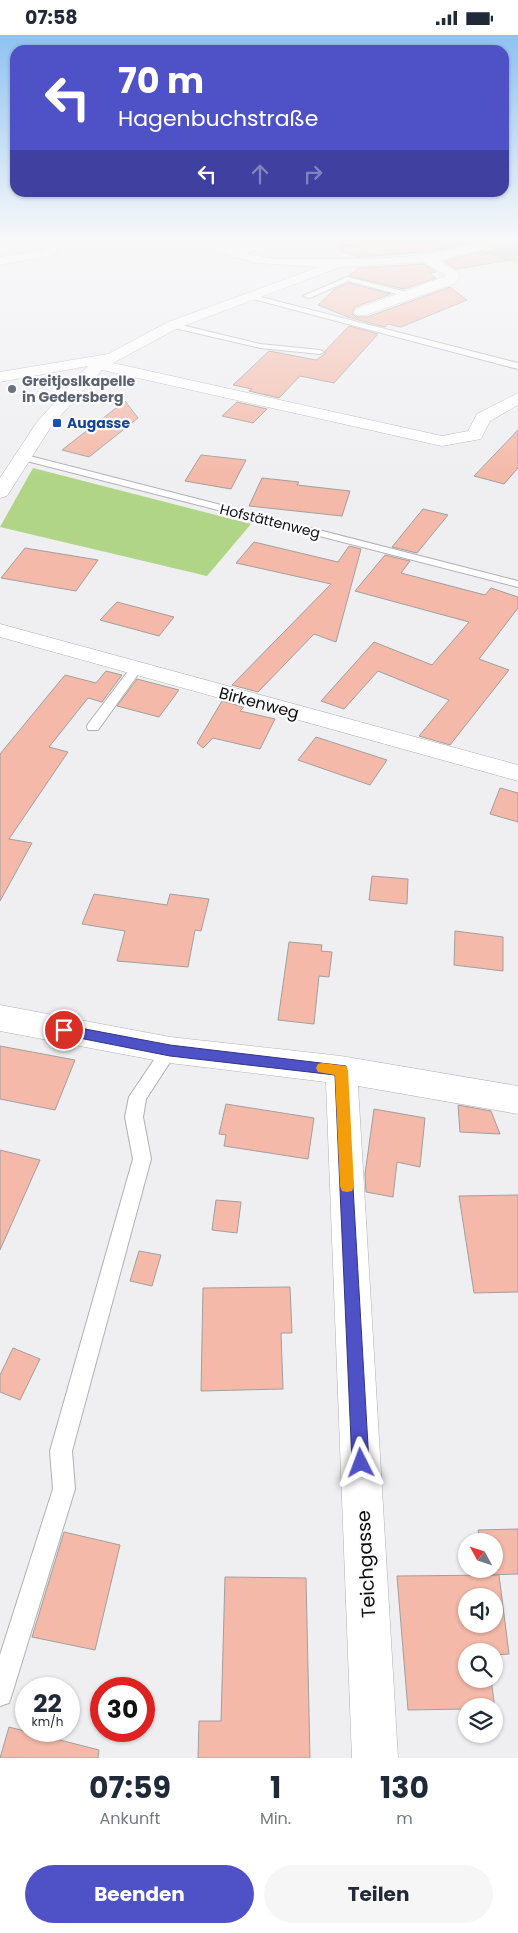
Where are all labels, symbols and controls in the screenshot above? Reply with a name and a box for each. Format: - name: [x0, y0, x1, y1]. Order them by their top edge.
- text: 07:58: [25, 4, 78, 31]
- text: 70 m: [118, 56, 204, 105]
- icon: left: [35, 65, 100, 130]
- text: Hagenbuchstraße: [118, 103, 318, 134]
- icon: left: [193, 160, 221, 188]
- icon: ahead: [246, 160, 274, 188]
- icon: right: [299, 160, 327, 188]
- place label: Greitjoslkapelle in Gedersberg: [22, 371, 136, 407]
- marker: Greitjoslkapelle in Gedersberg: [6, 383, 18, 395]
- place label: Augasse: [67, 413, 130, 433]
- marker: Augasse: [51, 417, 63, 429]
- street label: Hofstättenweg: [218, 499, 322, 543]
- street label: Birkenweg: [216, 681, 302, 725]
- pin: [43, 1009, 85, 1051]
- icon: arrive: [50, 1016, 78, 1044]
- position arrow: [334, 1436, 386, 1488]
- street label: Teichgasse: [350, 1510, 382, 1618]
- north arrow: [458, 1533, 502, 1577]
- map controls: [458, 1533, 503, 1743]
- button: sound: [458, 1588, 503, 1633]
- button: search: [458, 1643, 503, 1688]
- speed limit sign: 30: [90, 1677, 155, 1742]
- text: 22: [33, 1686, 62, 1721]
- button: layers: [458, 1698, 503, 1743]
- text: km/h: [32, 1713, 63, 1730]
- text: 07:59: [89, 1766, 171, 1809]
- text: 1: [270, 1766, 281, 1809]
- text: 130: [380, 1766, 429, 1809]
- text: Ankunft: [100, 1807, 160, 1830]
- text: Min.: [260, 1807, 291, 1830]
- text: m: [396, 1807, 413, 1830]
- button: Beenden: [25, 1865, 254, 1923]
- button: Teilen: [264, 1865, 493, 1923]

